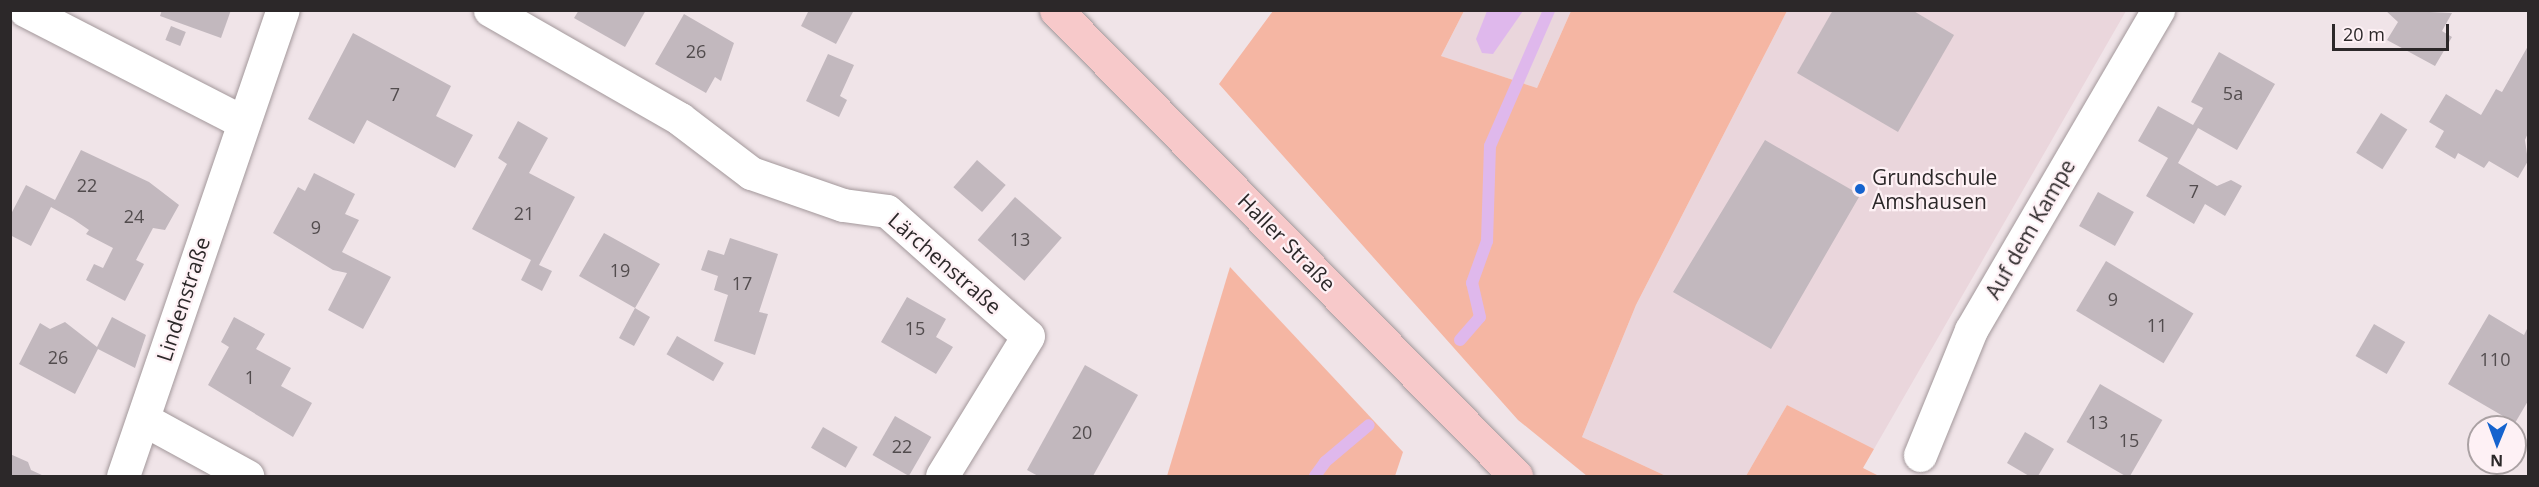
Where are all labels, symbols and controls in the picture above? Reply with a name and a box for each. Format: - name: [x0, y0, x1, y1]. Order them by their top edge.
- scale bar: [2335, 12, 2452, 50]
- text: 20 m: [2343, 22, 2385, 46]
- house number: 26: [686, 40, 706, 62]
- house number: 5a: [2223, 82, 2243, 104]
- house number: 7: [390, 83, 400, 105]
- street label: Auf dem Kampe: [1980, 155, 2080, 303]
- place label: Grundschule Amshausen: [1872, 164, 1997, 214]
- house number: 22: [77, 174, 97, 196]
- house number: 7: [2189, 180, 2199, 202]
- marker: Grundschule Amshausen: [1853, 182, 1867, 196]
- street label: Haller Straße: [1233, 188, 1341, 296]
- house number: 21: [514, 202, 534, 224]
- house number: 24: [124, 205, 144, 227]
- street label: Lärchenstraße: [883, 207, 1007, 319]
- house number: 9: [311, 216, 321, 238]
- house number: 13: [1010, 228, 1030, 250]
- street label: Lindenstraße: [151, 234, 215, 364]
- house number: 19: [610, 259, 630, 281]
- house number: 17: [732, 272, 752, 294]
- house number: 9: [2108, 288, 2118, 310]
- house number: 11: [2147, 314, 2167, 336]
- house number: 15: [905, 317, 925, 339]
- house number: 26: [48, 346, 68, 368]
- house number: 110: [2480, 348, 2510, 370]
- house number: 1: [245, 366, 255, 388]
- house number: 13: [2088, 411, 2108, 433]
- north arrow: [2467, 415, 2527, 475]
- house number: 20: [1072, 421, 1092, 443]
- house number: 15: [2119, 429, 2139, 451]
- house number: 22: [892, 435, 912, 457]
- text: N: [2490, 450, 2503, 472]

